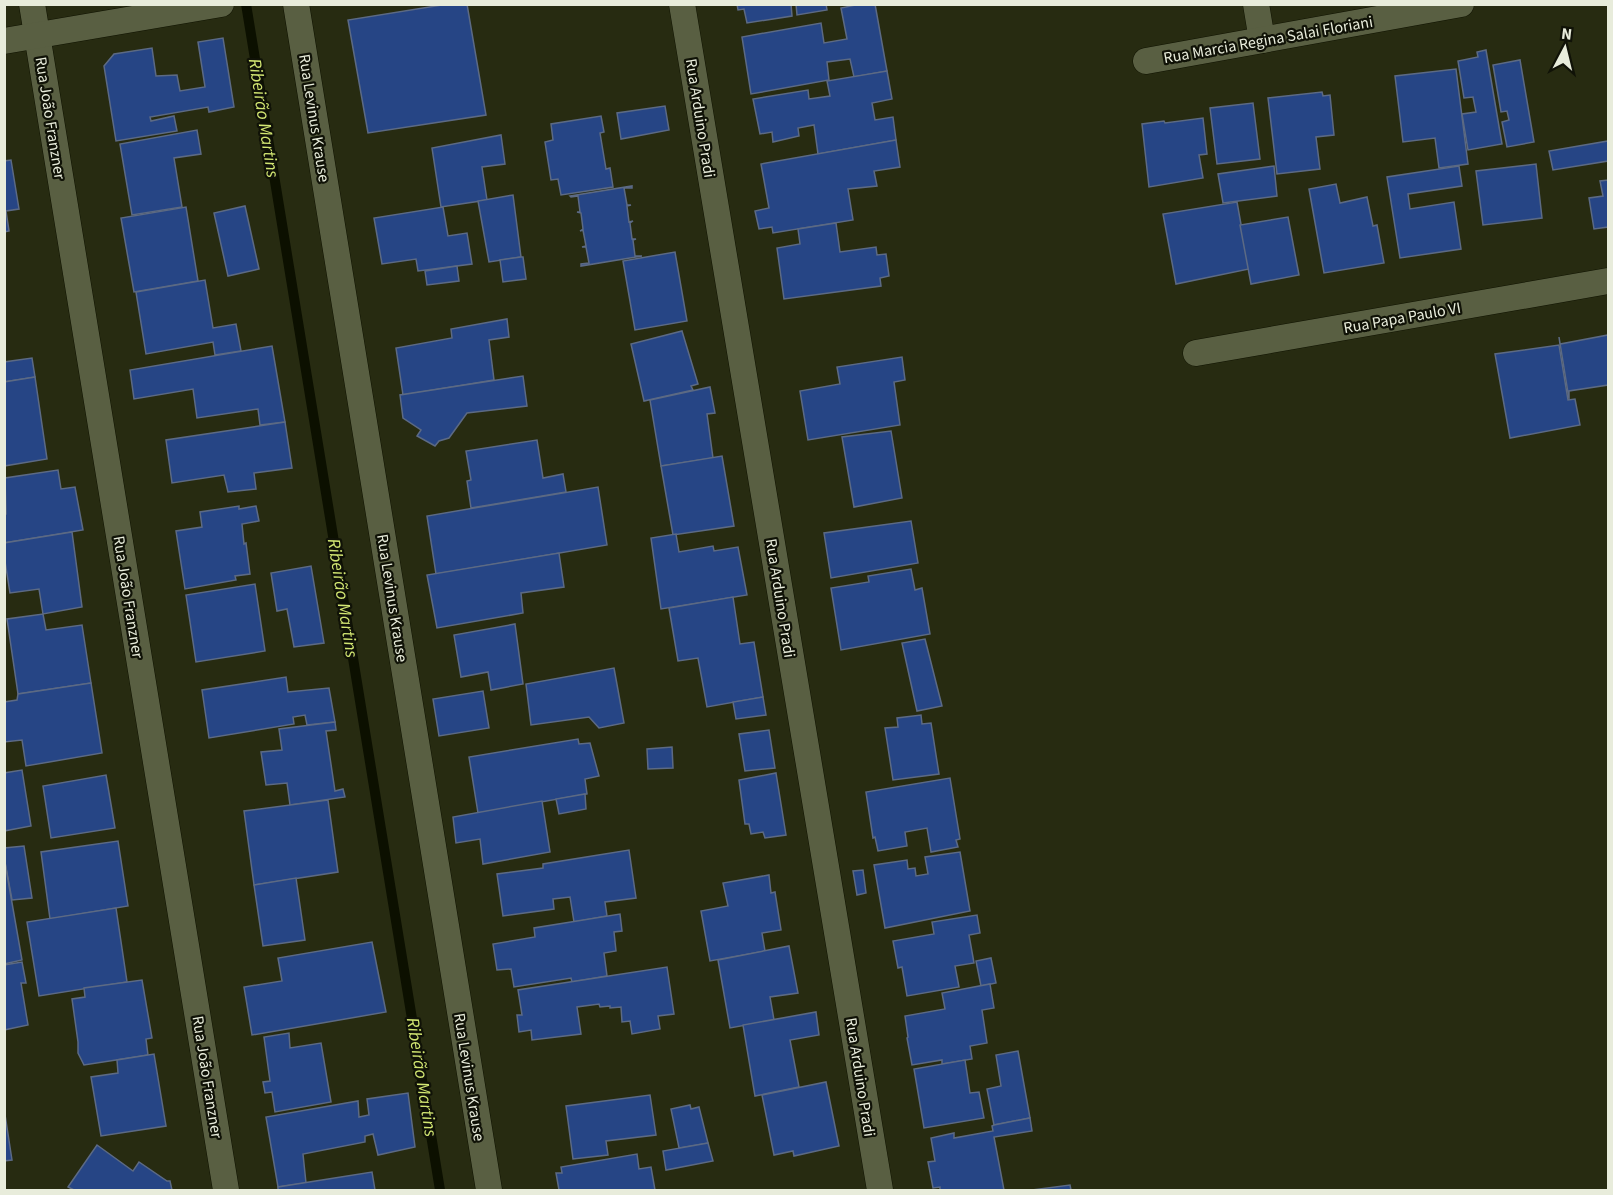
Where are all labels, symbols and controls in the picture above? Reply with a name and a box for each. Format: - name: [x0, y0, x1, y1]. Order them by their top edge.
- street label: Rua Marcia Regina Salai Floriani: [1162, 11, 1375, 69]
- north arrow: [1535, 18, 1595, 78]
- text: N: [1560, 23, 1573, 46]
- street label: Rua Levinus Krause: [293, 53, 335, 184]
- street label: Rua João Franzner: [29, 55, 71, 181]
- water label: Ribeirão Martins: [242, 57, 285, 180]
- street label: Rua Arduino Pradi: [680, 57, 720, 179]
- street label: Rua Papa Paulo VI: [1342, 297, 1463, 339]
- street label: Rua Levinus Krause: [371, 533, 413, 664]
- street label: Rua João Franzner: [107, 534, 149, 660]
- water label: Ribeirão Martins: [321, 537, 364, 660]
- street label: Rua Arduino Pradi: [760, 537, 800, 659]
- street label: Rua Levinus Krause: [448, 1012, 490, 1143]
- street label: Rua João Franzner: [186, 1014, 228, 1140]
- water label: Ribeirão Martins: [400, 1016, 443, 1139]
- street label: Rua Arduino Pradi: [840, 1016, 880, 1138]

